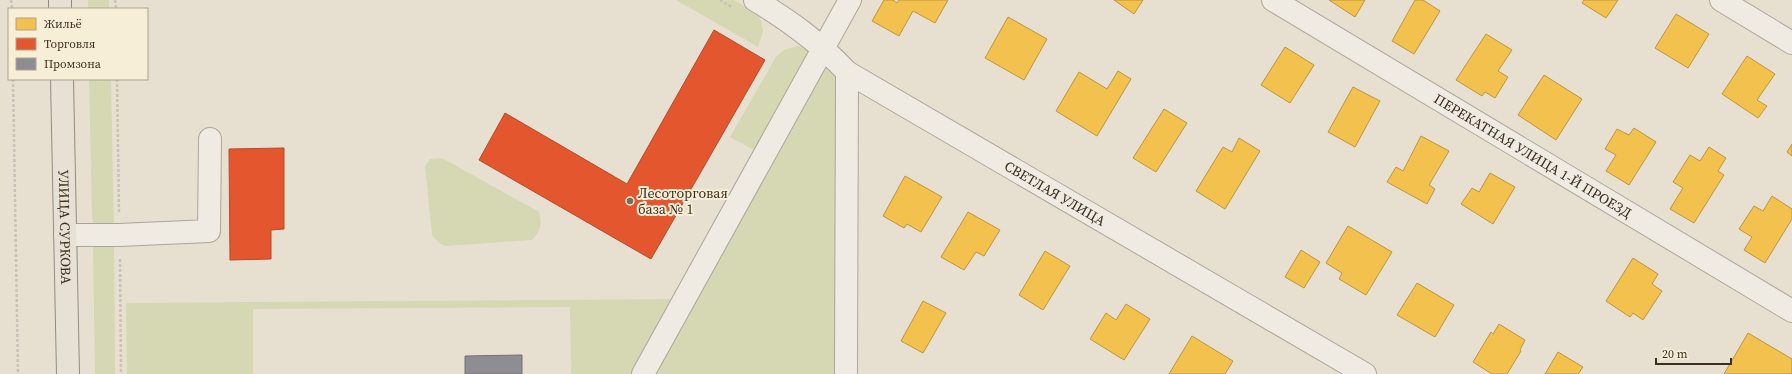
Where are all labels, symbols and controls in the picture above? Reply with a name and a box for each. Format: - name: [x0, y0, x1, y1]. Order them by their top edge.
- legend: [8, 8, 148, 80]
- text: Жильё: [44, 16, 82, 32]
- text: Торговля: [44, 36, 95, 52]
- text: Промзона: [44, 56, 102, 72]
- street label: ПЕРЕКАТНАЯ УЛИЦА 1-Й ПРОЕЗД: [1430, 89, 1636, 223]
- street label: СВЕТЛАЯ УЛИЦА: [1001, 156, 1110, 231]
- street label: УЛИЦА СУРКОВА: [54, 169, 76, 285]
- place label: Лесоторговая база № 1: [638, 183, 728, 219]
- marker: Лесоторговая база № 1: [625, 196, 635, 206]
- scale bar: [1656, 340, 1731, 366]
- text: 20 m: [1662, 346, 1688, 362]

